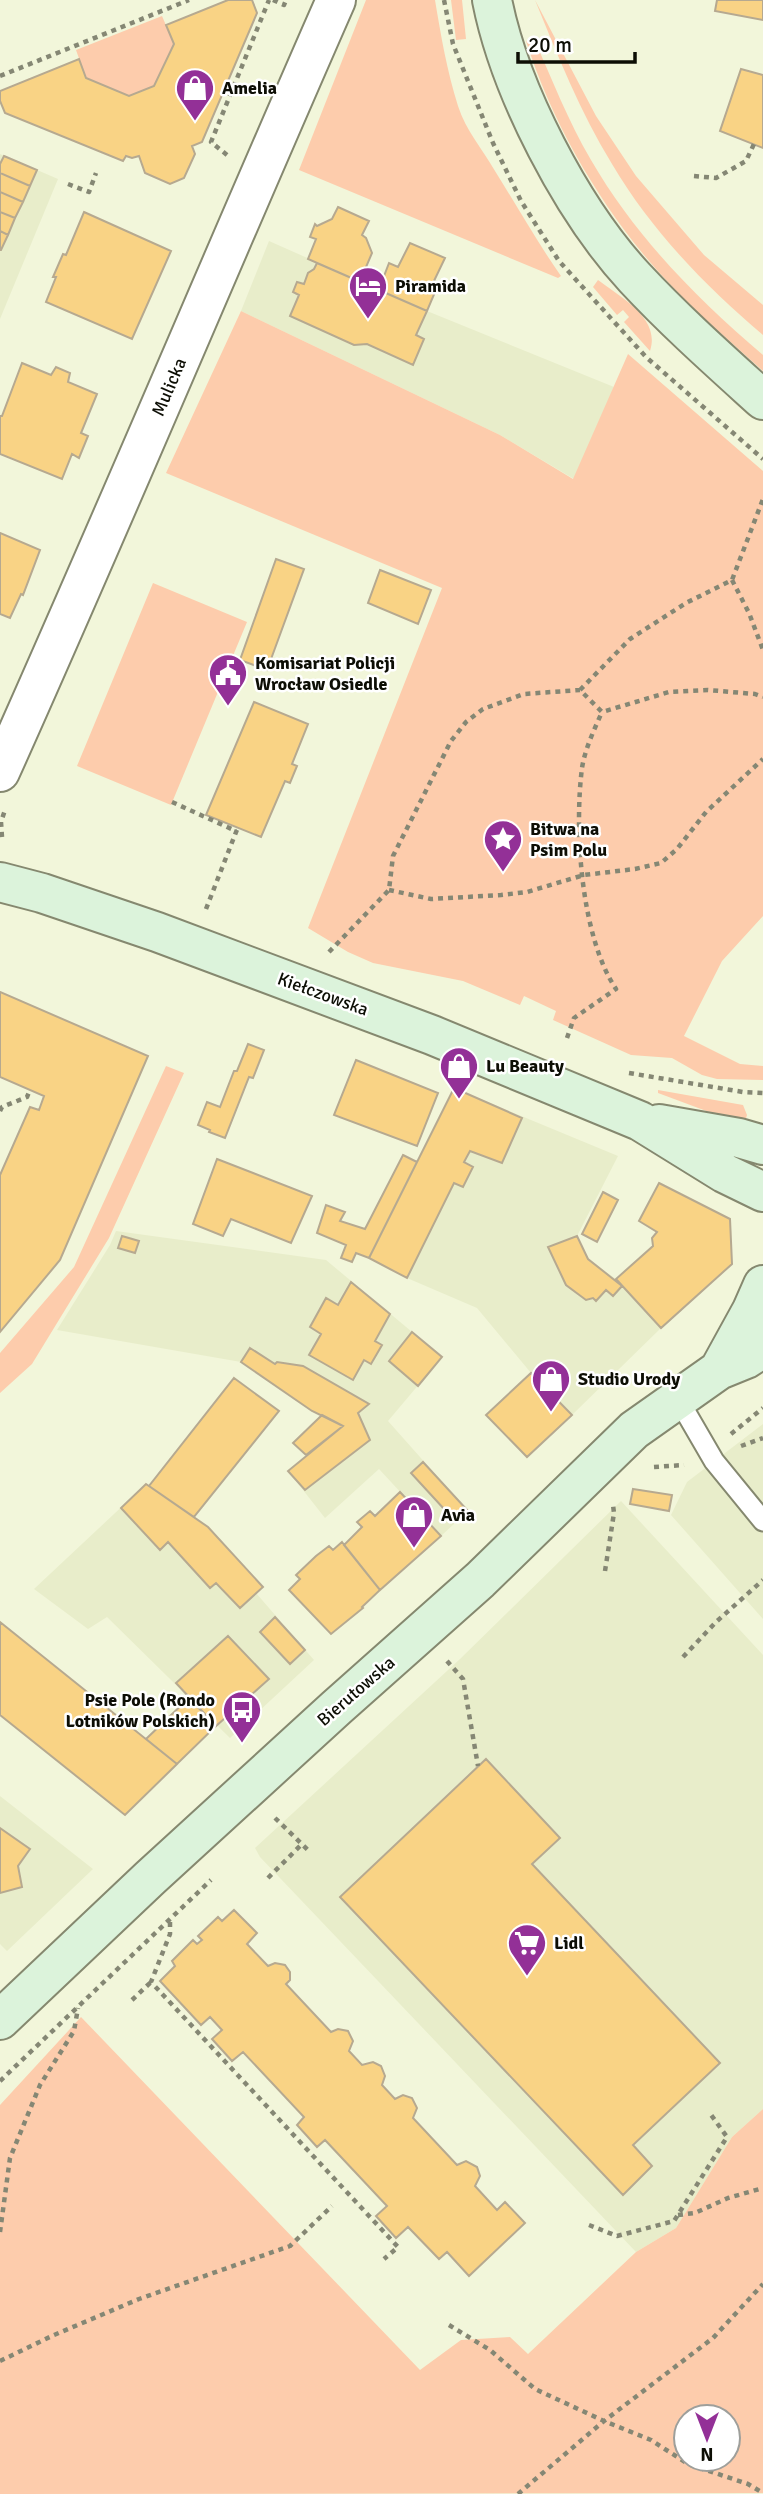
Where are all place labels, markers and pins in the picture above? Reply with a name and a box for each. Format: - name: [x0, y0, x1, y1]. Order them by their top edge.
- shop icon: Amelia: [174, 67, 216, 122]
- place label: Amelia: [222, 77, 277, 99]
- hotel icon: Piramida: [347, 265, 389, 320]
- place label: Piramida: [395, 275, 466, 297]
- public building icon: Komisariat Policji Wrocław Osiedle: [207, 652, 249, 707]
- place label: Komisariat Policji Wrocław Osiedle: [255, 652, 395, 695]
- place icon: Bitwa na Psim Polu: [482, 818, 524, 873]
- place label: Bitwa na Psim Polu: [530, 818, 607, 861]
- shop icon: Lu Beauty: [438, 1045, 480, 1100]
- place label: Lu Beauty: [486, 1055, 564, 1077]
- shop icon: Studio Urody: [530, 1358, 572, 1413]
- place label: Studio Urody: [578, 1368, 680, 1390]
- shop icon: Avia: [393, 1494, 435, 1549]
- place label: Avia: [441, 1504, 475, 1526]
- place label: Psie Pole (Rondo Lotników Polskich): [65, 1689, 215, 1732]
- bus stop icon: Psie Pole (Rondo Lotników Polskich): [221, 1689, 263, 1744]
- supermarket icon: Lidl: [506, 1922, 548, 1977]
- place label: Lidl: [554, 1932, 584, 1954]

